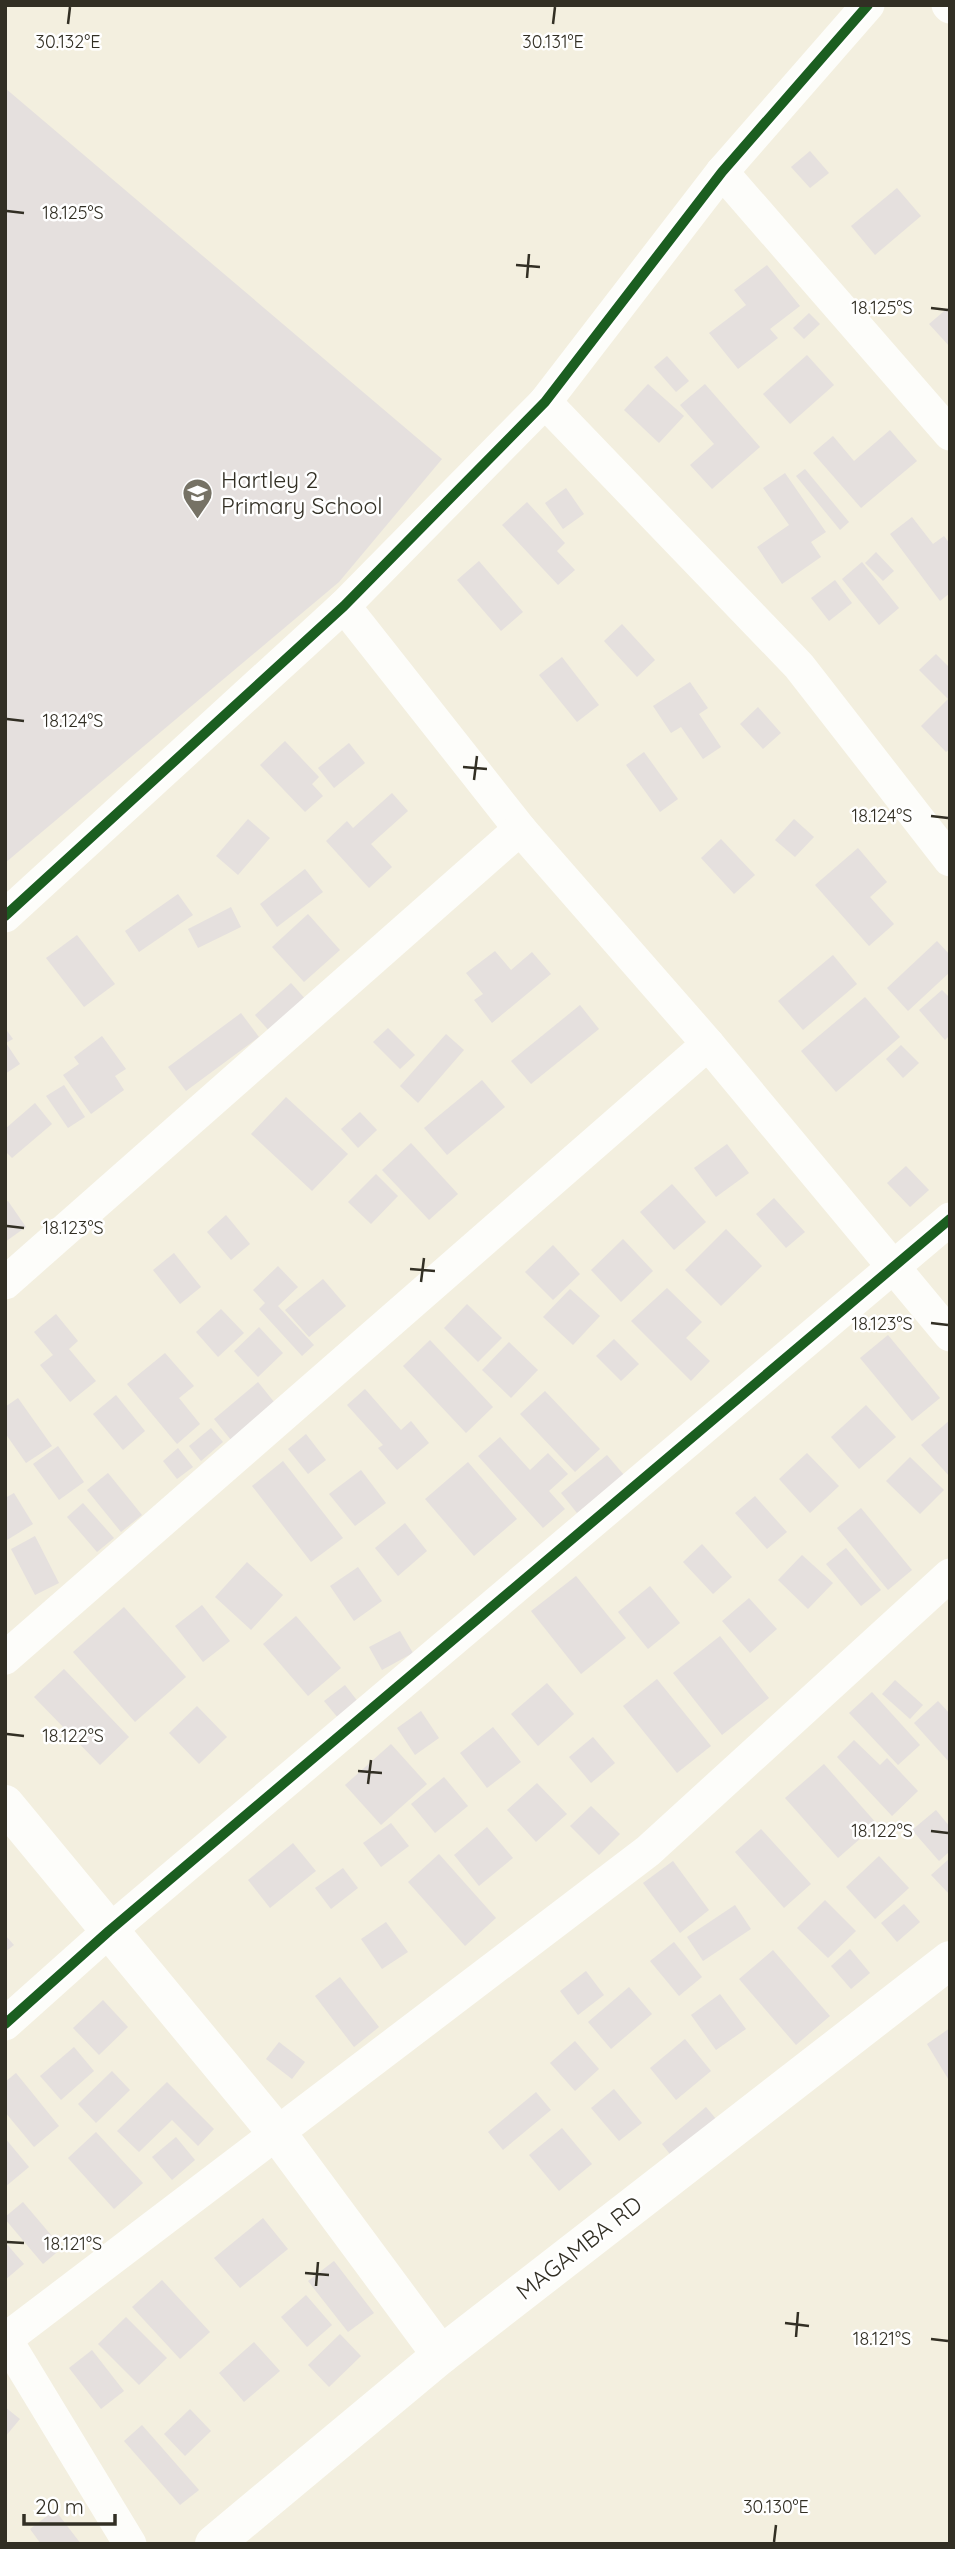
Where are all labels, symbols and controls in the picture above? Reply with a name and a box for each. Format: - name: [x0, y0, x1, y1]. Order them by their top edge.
- text: 30.132°E: [36, 30, 100, 53]
- text: 30.131°E: [522, 30, 584, 53]
- text: 18.125°S: [42, 201, 104, 224]
- text: 18.125°S: [851, 296, 913, 319]
- place label: Hartley 2 Primary School: [221, 465, 383, 520]
- school or university icon: Hartley 2 Primary School: [181, 476, 215, 520]
- text: 18.124°S: [43, 709, 103, 732]
- text: 18.124°S: [852, 804, 912, 827]
- text: 18.123°S: [42, 1216, 104, 1239]
- text: 18.123°S: [851, 1312, 913, 1335]
- text: 18.122°S: [42, 1724, 104, 1747]
- text: 18.122°S: [851, 1819, 913, 1842]
- street label: MAGAMBA RD: [510, 2189, 647, 2306]
- text: 18.121°S: [44, 2232, 102, 2255]
- text: 18.121°S: [853, 2327, 911, 2350]
- scale bar: [24, 2482, 116, 2526]
- text: 20 m: [35, 2493, 84, 2519]
- text: 30.130°E: [743, 2495, 809, 2518]

